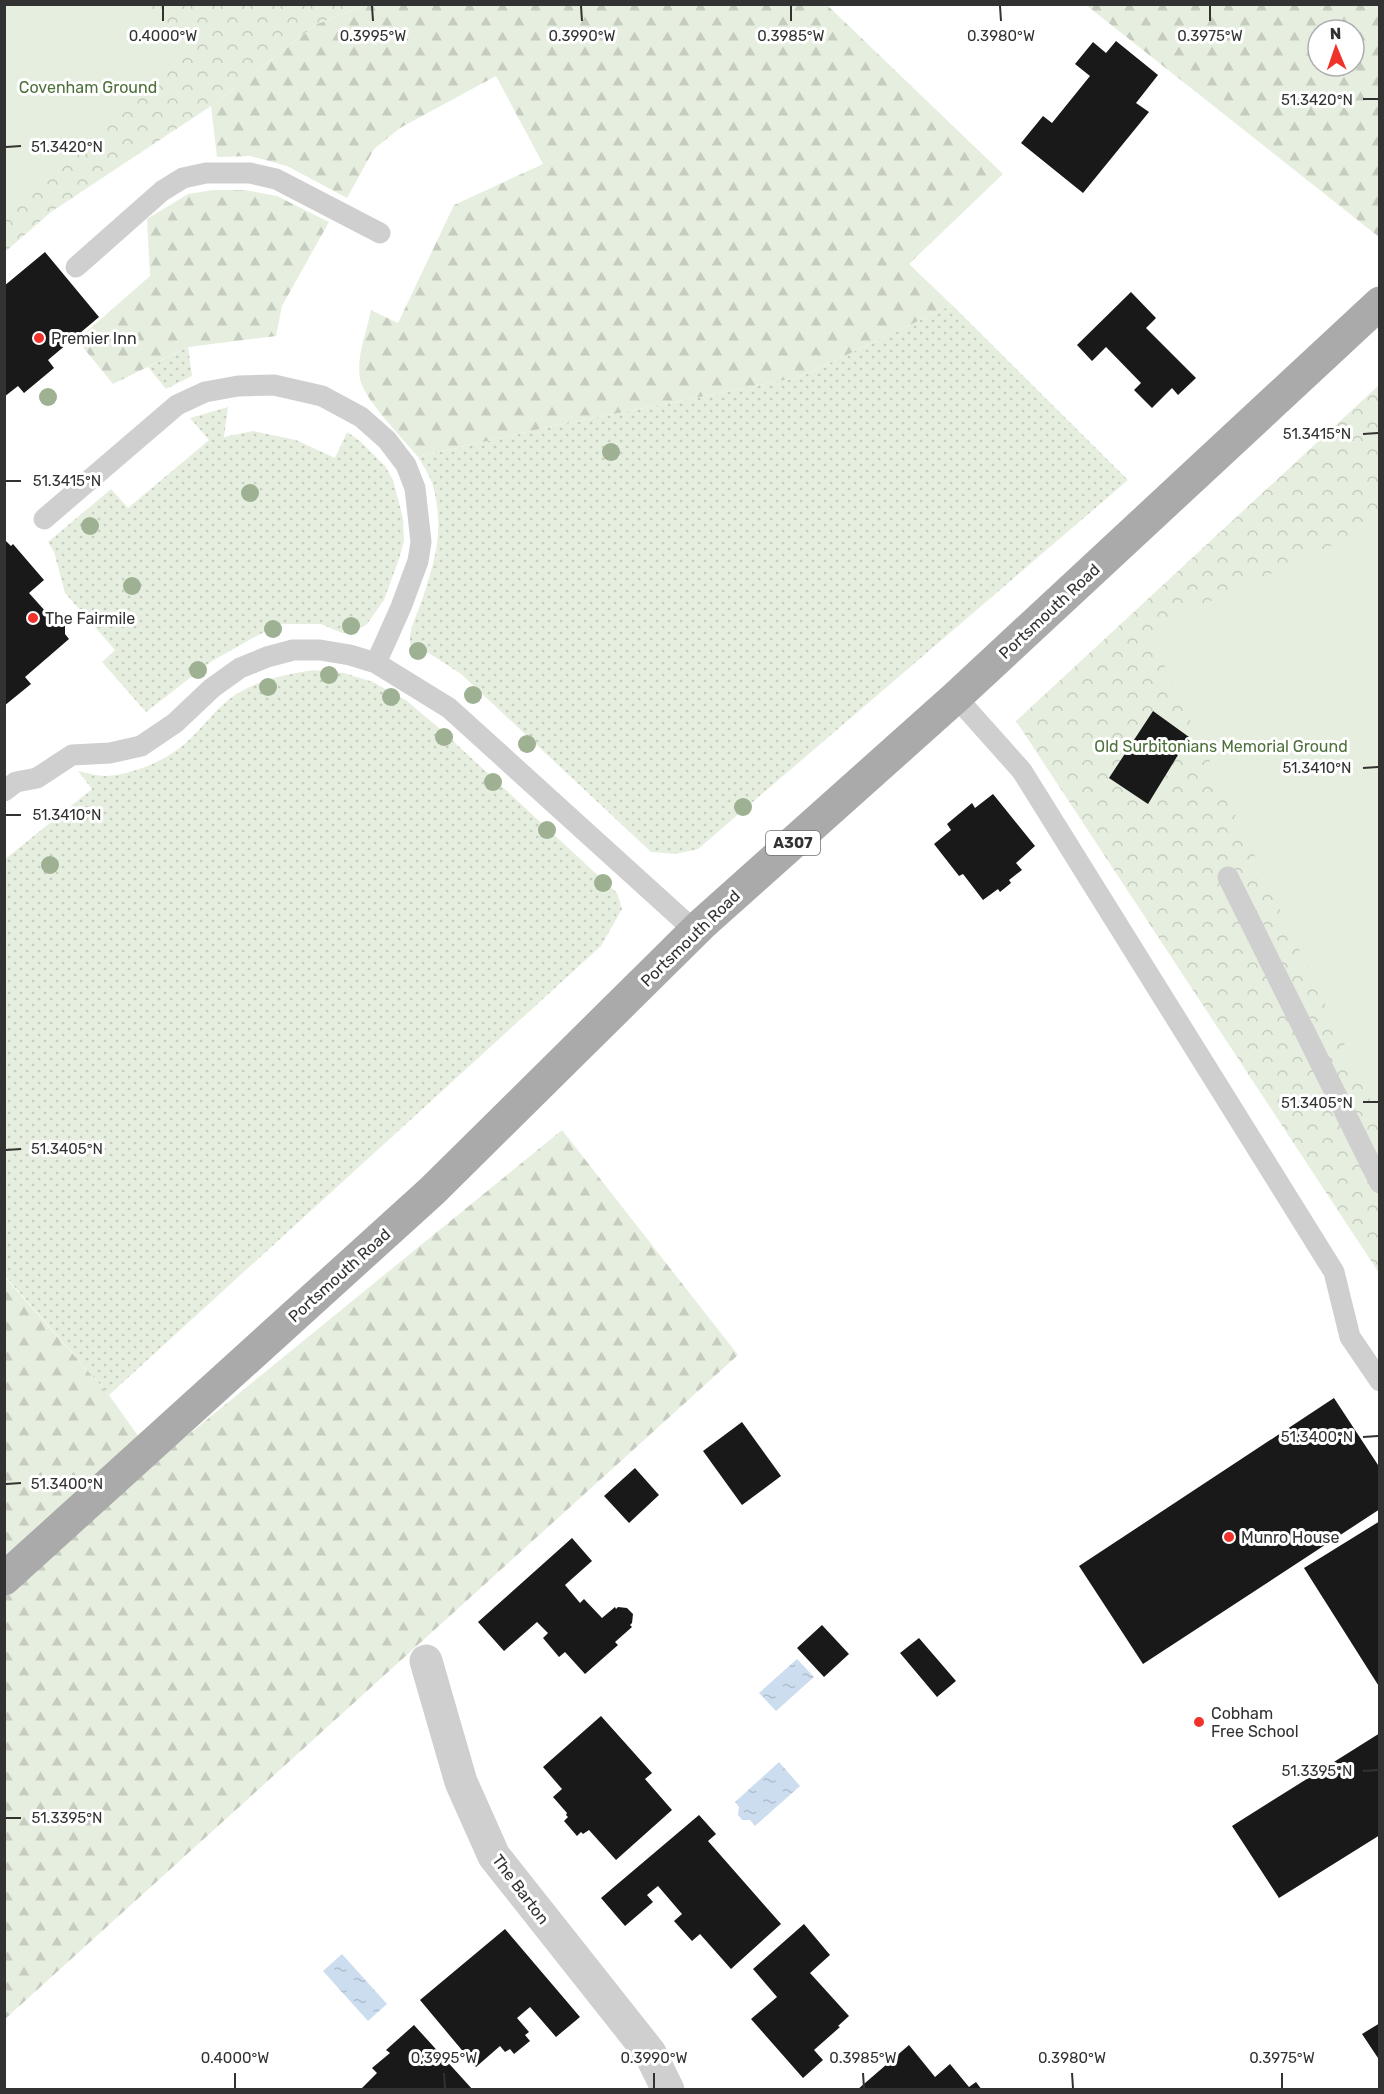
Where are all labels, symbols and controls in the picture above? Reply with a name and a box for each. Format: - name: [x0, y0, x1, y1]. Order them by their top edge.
- north arrow: [1306, 18, 1366, 78]
- text: N: [1329, 24, 1342, 43]
- text: 0.4000°W: [129, 27, 197, 45]
- text: 0.3995°W: [340, 27, 406, 45]
- text: 0.3990°W: [548, 27, 616, 45]
- text: 0.3985°W: [757, 27, 825, 45]
- text: 0.3980°W: [967, 27, 1035, 45]
- text: 0.3975°W: [1177, 27, 1243, 45]
- park label: Covenham Ground: [19, 78, 157, 97]
- text: 51.3420°N: [1281, 91, 1353, 109]
- text: 51.3420°N: [31, 138, 103, 156]
- place label: Premier Inn: [51, 329, 137, 348]
- marker: Premier Inn: [32, 331, 46, 345]
- text: 51.3415°N: [1283, 425, 1351, 443]
- text: 51.3415°N: [33, 472, 101, 490]
- street label: Portsmouth Road: [995, 560, 1104, 663]
- place label: The Fairmile: [45, 609, 135, 628]
- marker: The Fairmile: [26, 611, 40, 625]
- park label: Old Surbitonians Memorial Ground: [1094, 737, 1348, 756]
- text: 51.3410°N: [1282, 759, 1352, 777]
- text: 51.3410°N: [32, 806, 102, 824]
- road number: A307: [766, 831, 820, 855]
- street label: Portsmouth Road: [637, 886, 744, 991]
- text: 51.3405°N: [1281, 1094, 1353, 1112]
- text: 51.3405°N: [31, 1140, 103, 1158]
- street label: Portsmouth Road: [284, 1225, 394, 1326]
- text: 51.3400°N: [1281, 1428, 1353, 1446]
- text: 51.3400°N: [31, 1475, 103, 1493]
- place label: Munro House: [1241, 1528, 1339, 1547]
- marker: Munro House: [1222, 1530, 1236, 1544]
- place label: Cobham Free School: [1211, 1704, 1299, 1741]
- marker: Cobham Free School: [1192, 1715, 1206, 1729]
- text: 51.3395°N: [1282, 1762, 1352, 1780]
- text: 51.3395°N: [32, 1809, 102, 1827]
- street label: The Barton: [488, 1851, 553, 1928]
- text: 0.4000°W: [201, 2049, 269, 2067]
- text: 0.3995°W: [411, 2049, 477, 2067]
- text: 0.3990°W: [620, 2049, 688, 2067]
- text: 0.3985°W: [829, 2049, 897, 2067]
- text: 0.3980°W: [1038, 2049, 1106, 2067]
- text: 0.3975°W: [1249, 2049, 1315, 2067]

